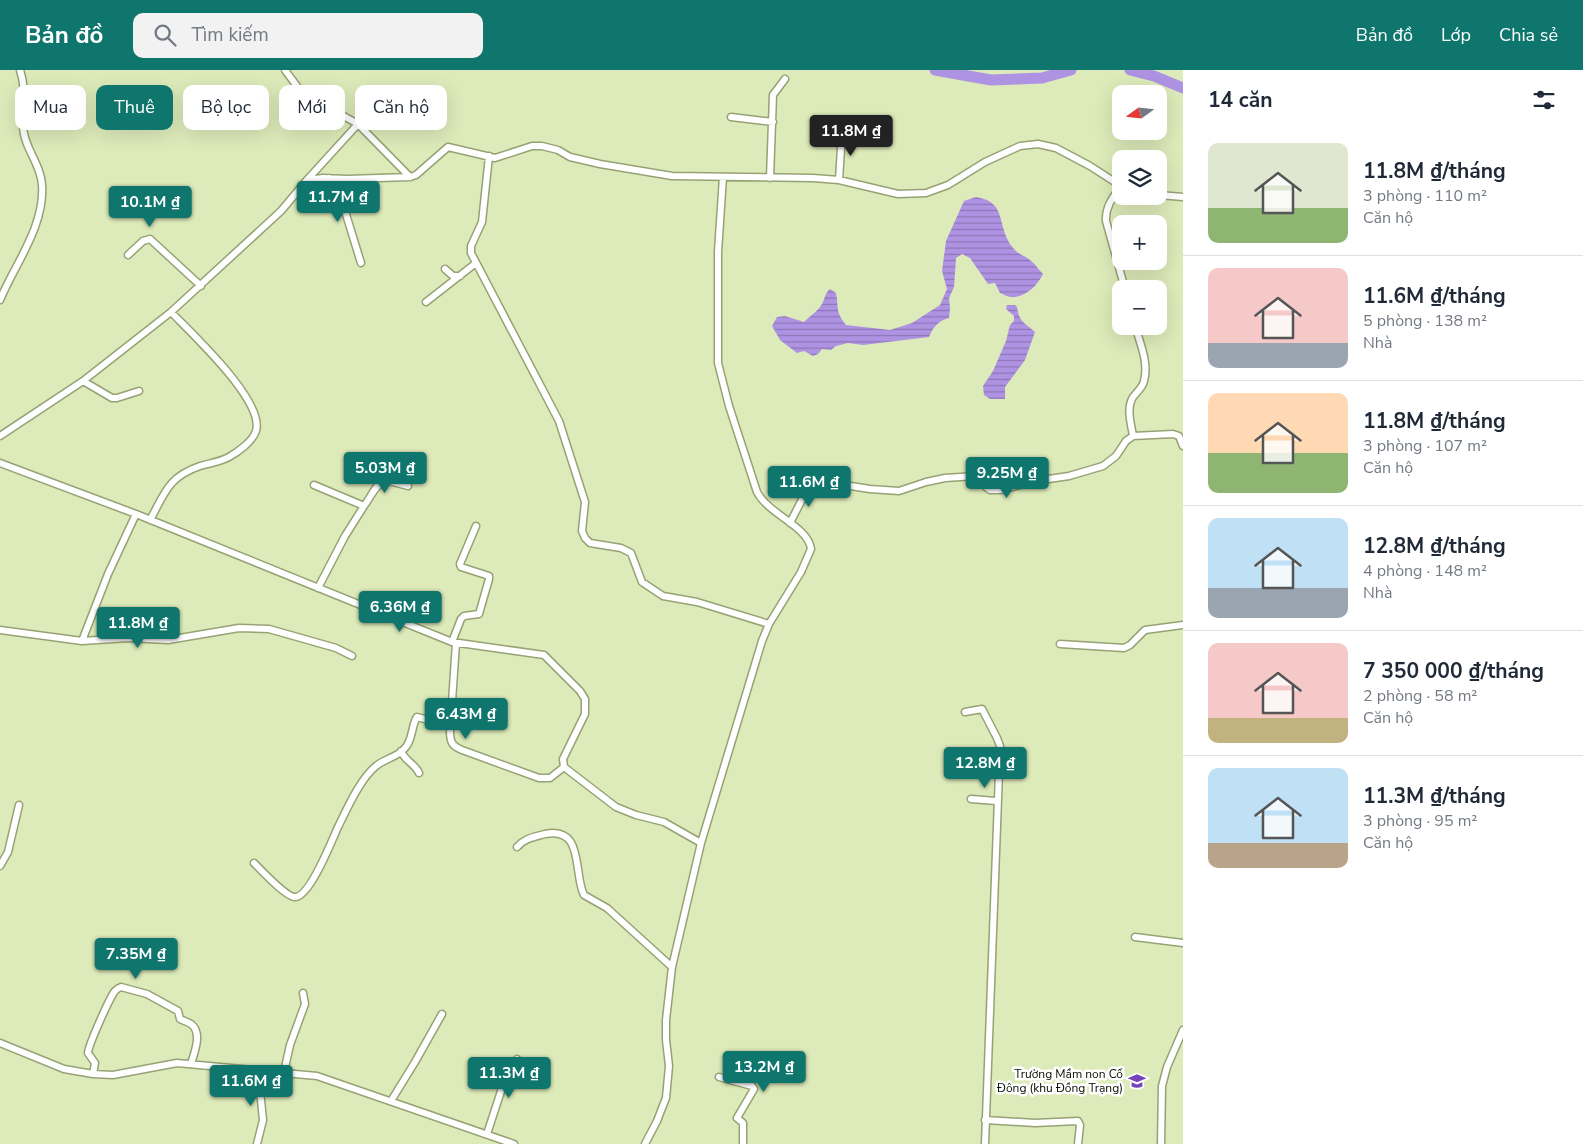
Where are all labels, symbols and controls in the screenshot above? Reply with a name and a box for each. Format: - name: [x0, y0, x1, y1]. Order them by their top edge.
- search box: [133, 13, 483, 58]
- text: Bản đồ: [25, 19, 103, 51]
- icon: search: [151, 21, 179, 49]
- text: Tìm kiếm: [191, 22, 269, 48]
- text: Bản đồ: [1356, 23, 1413, 47]
- text: Lớp: [1441, 23, 1471, 47]
- text: Chia sẻ: [1499, 23, 1558, 47]
- chip: Mua: [15, 85, 86, 130]
- chip: Thuê: [96, 85, 173, 130]
- chip: Bộ lọc: [183, 85, 269, 130]
- chip: Mới: [279, 85, 345, 130]
- chip: Căn hộ: [355, 85, 447, 130]
- north arrow: [1112, 85, 1168, 140]
- map controls: [1112, 85, 1167, 335]
- text: 14 căn: [1208, 86, 1273, 114]
- icon: filters: [1530, 86, 1558, 114]
- pin: 11.8M ₫: [805, 114, 897, 157]
- text: 11.8M ₫: [821, 120, 881, 142]
- button: layers: [1112, 150, 1167, 205]
- text: 11.8M ₫/tháng: [1363, 157, 1506, 185]
- icon: home: [1248, 163, 1308, 223]
- pin: 11.7M ₫: [292, 180, 384, 223]
- text: 3 phòng · 110 m²: [1363, 185, 1487, 207]
- pin: 10.1M ₫: [104, 186, 196, 228]
- text: 11.7M ₫: [308, 186, 368, 208]
- text: 10.1M ₫: [120, 191, 180, 213]
- text: Căn hộ: [1363, 207, 1413, 229]
- button: +: [1112, 215, 1167, 270]
- button: −: [1112, 280, 1167, 335]
- text: 11.6M ₫/tháng: [1363, 282, 1506, 310]
- icon: home: [1248, 288, 1308, 348]
- text: 5 phòng · 138 m²: [1363, 310, 1487, 332]
- text: Nhà: [1363, 332, 1392, 354]
- text: 11.8M ₫/tháng: [1363, 407, 1506, 435]
- icon: home: [1248, 413, 1308, 473]
- text: 3 phòng · 107 m²: [1363, 435, 1487, 457]
- pin: 5.03M ₫: [339, 452, 431, 494]
- pin: 9.25M ₫: [961, 456, 1053, 499]
- text: 5.03M ₫: [355, 457, 415, 479]
- text: Căn hộ: [1363, 457, 1413, 479]
- text: 9.25M ₫: [977, 462, 1037, 484]
- pin: 11.6M ₫: [763, 466, 855, 508]
- text: 11.6M ₫: [779, 471, 839, 493]
- text: 12.8M ₫/tháng: [1363, 532, 1506, 560]
- icon: home: [1248, 538, 1308, 598]
- text: 4 phòng · 148 m²: [1363, 560, 1487, 582]
- text: Nhà: [1363, 582, 1392, 604]
- pin: 6.36M ₫: [354, 590, 446, 633]
- text: 6.36M ₫: [370, 596, 430, 618]
- pin: 11.8M ₫: [92, 606, 184, 649]
- text: 11.8M ₫: [108, 612, 168, 634]
- text: 7 350 000 ₫/tháng: [1363, 657, 1544, 685]
- icon: home: [1248, 663, 1308, 723]
- text: 2 phòng · 58 m²: [1363, 685, 1477, 707]
- pin: 6.43M ₫: [420, 698, 512, 740]
- text: 6.43M ₫: [436, 703, 496, 725]
- text: Căn hộ: [1363, 707, 1413, 729]
- pin: 12.8M ₫: [939, 746, 1031, 789]
- text: 12.8M ₫: [955, 752, 1015, 774]
- text: 11.3M ₫/tháng: [1363, 782, 1506, 810]
- icon: home: [1248, 788, 1308, 848]
- text: 3 phòng · 95 m²: [1363, 810, 1477, 832]
- text: Căn hộ: [1363, 832, 1413, 854]
- pin: 7.35M ₫: [90, 938, 182, 980]
- text: 7.35M ₫: [106, 943, 166, 965]
- pin: 13.2M ₫: [718, 1050, 810, 1093]
- pin: 11.3M ₫: [463, 1056, 555, 1099]
- text: 13.2M ₫: [734, 1056, 794, 1078]
- text: 11.3M ₫: [479, 1062, 539, 1084]
- pin: 11.6M ₫: [205, 1064, 297, 1107]
- place label: Trường Mầm non Cổ Đông (khu Đồng Trạng): [996, 1066, 1123, 1096]
- text: 11.6M ₫: [221, 1070, 281, 1092]
- school or university icon: Trường Mầm non Cổ Đông (khu Đồng Trạng): [1127, 1071, 1147, 1091]

